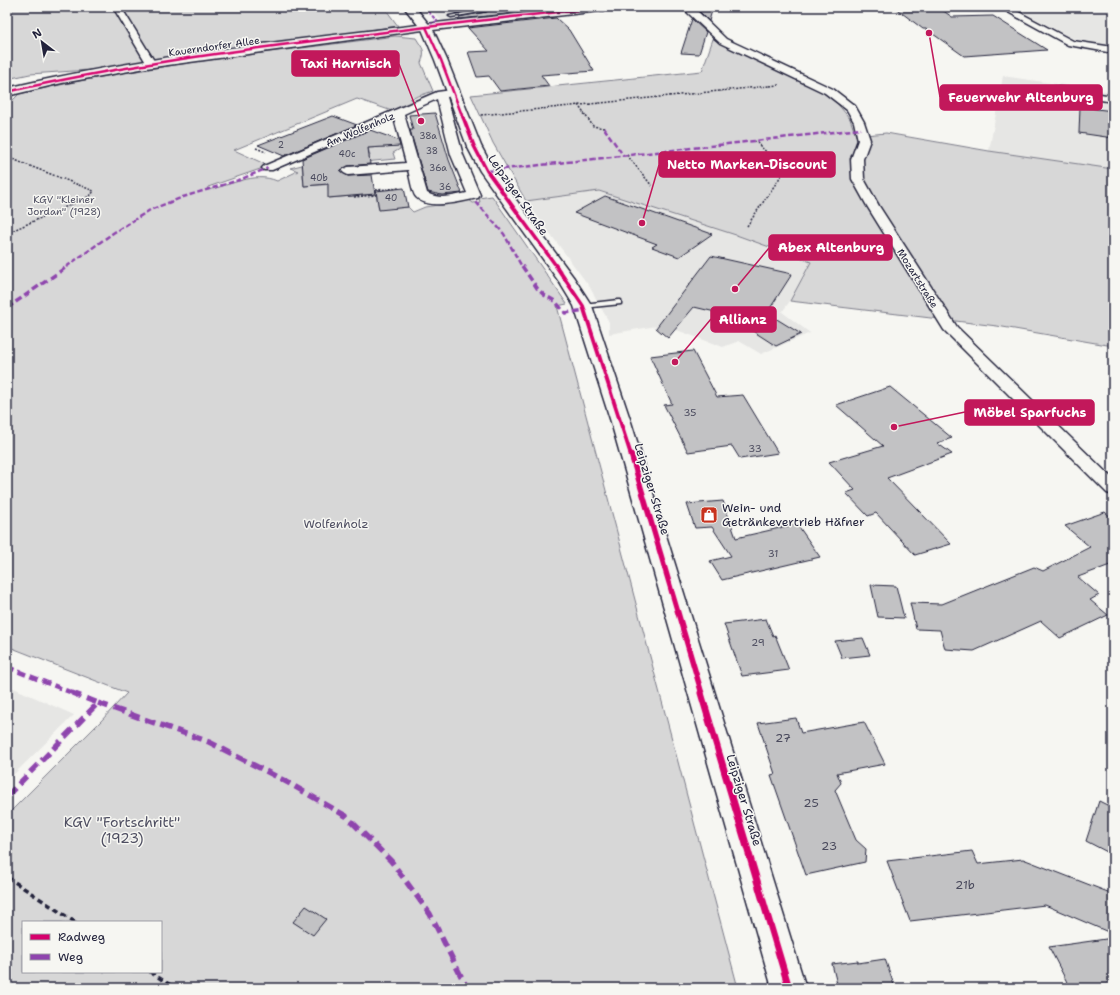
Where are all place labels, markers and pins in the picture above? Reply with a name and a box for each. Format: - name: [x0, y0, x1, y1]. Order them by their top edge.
- callout: Taxi Harnisch: [292, 51, 399, 76]
- callout: Feuerwehr Altenburg: [940, 85, 1102, 110]
- callout: Netto Marken-Discount: [659, 152, 835, 177]
- callout: Abex Altenburg: [769, 235, 892, 260]
- callout: Allianz: [711, 307, 776, 332]
- callout: Möbel Sparfuchs: [965, 400, 1094, 425]
- place label: Wein- und Getränkevertrieb Häfner: [722, 500, 865, 530]
- shop icon: Wein- und Getränkevertrieb Häfner: [699, 505, 719, 525]

